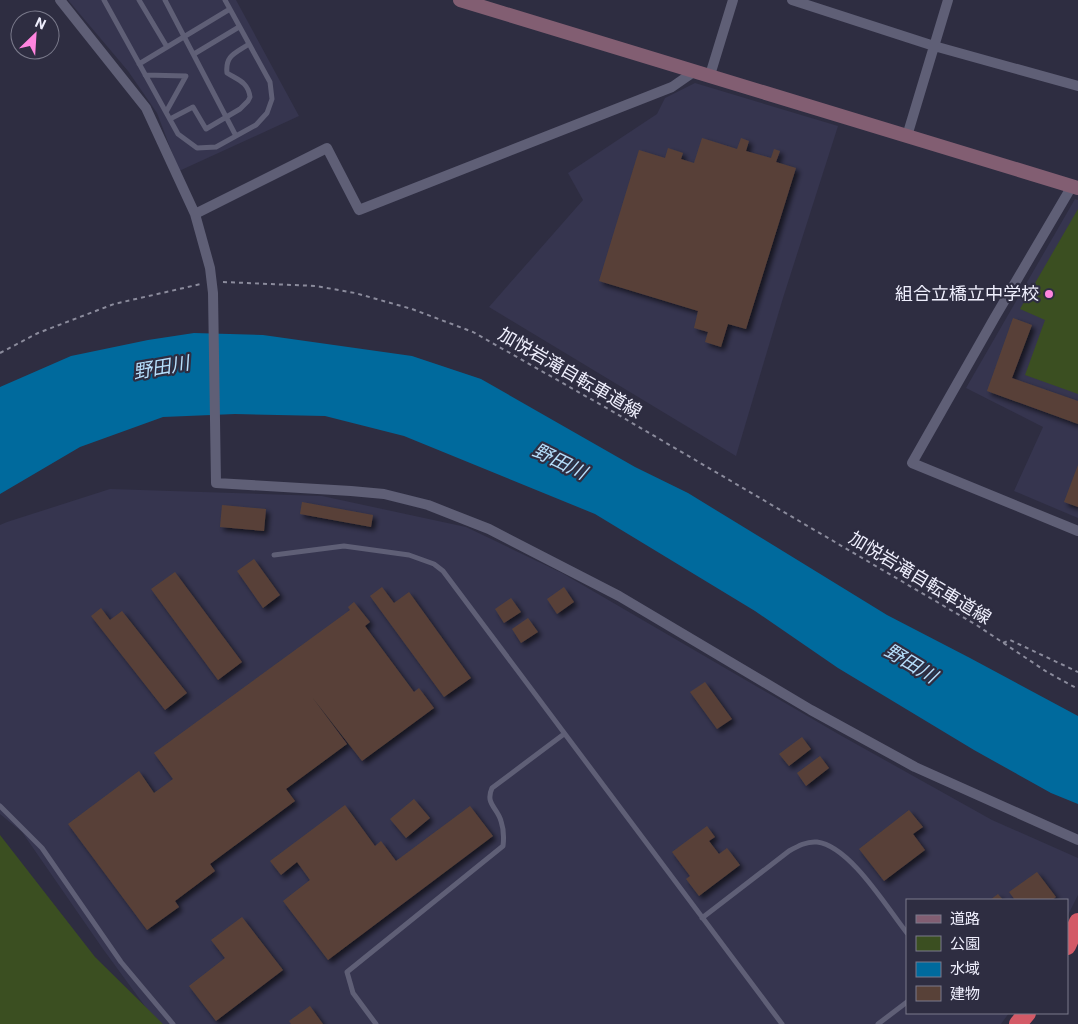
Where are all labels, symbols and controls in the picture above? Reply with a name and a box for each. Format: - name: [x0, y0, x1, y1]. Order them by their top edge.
- north arrow: [10, 10, 60, 60]
- text: N: [33, 14, 48, 33]
- place label: 組合立橋立中学校: [895, 283, 1039, 304]
- marker: 組合立橋立中学校: [1043, 288, 1055, 300]
- street label: 加悦岩滝自転車道線: [495, 323, 646, 422]
- water label: 野田川: [131, 351, 193, 384]
- water label: 野田川: [529, 439, 592, 485]
- street label: 加悦岩滝自転車道線: [845, 527, 995, 628]
- water label: 野田川: [880, 639, 943, 689]
- legend: [906, 899, 1068, 1014]
- text: 道路: [950, 910, 980, 928]
- text: 公園: [950, 935, 980, 953]
- text: 水域: [950, 960, 980, 978]
- text: 建物: [950, 985, 980, 1003]

